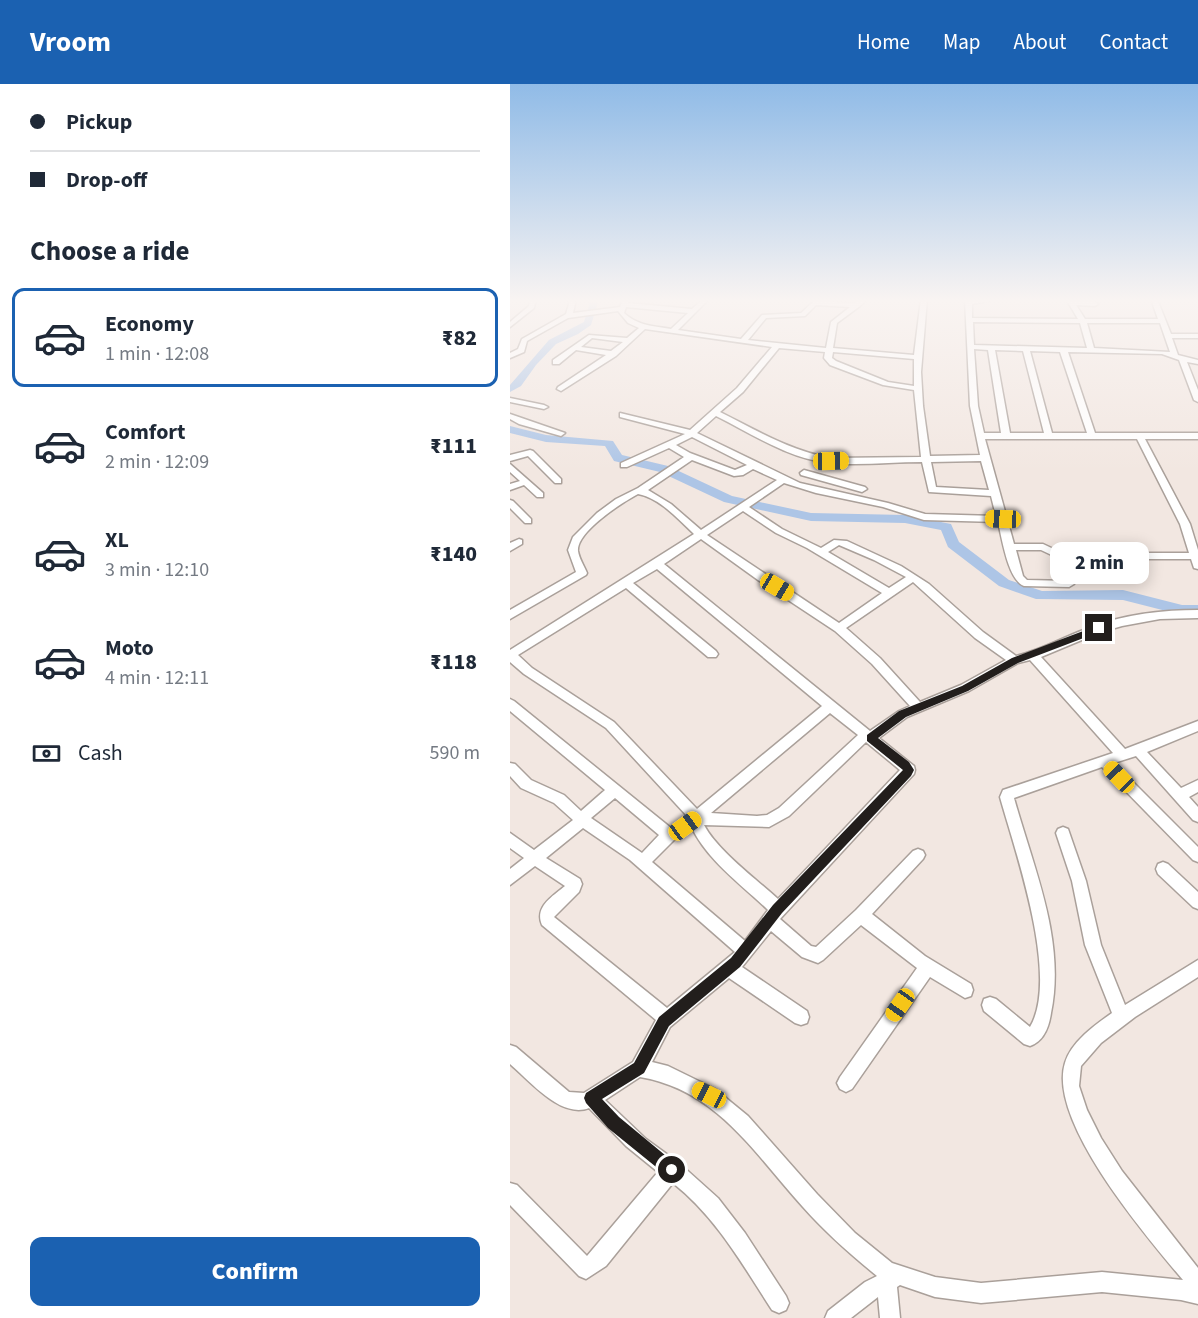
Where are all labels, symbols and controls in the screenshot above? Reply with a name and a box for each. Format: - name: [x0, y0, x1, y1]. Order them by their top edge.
- text: Vroom: [30, 22, 111, 62]
- text: Home: [857, 27, 910, 57]
- text: Map: [943, 27, 981, 57]
- text: About: [1014, 27, 1066, 57]
- text: Contact: [1099, 27, 1168, 57]
- text: Pickup: [66, 106, 132, 138]
- text: Drop-off: [66, 164, 147, 196]
- text: Choose a ride: [30, 232, 190, 271]
- text: Economy: [105, 308, 194, 340]
- icon: car: [33, 311, 87, 365]
- text: ₹82: [442, 322, 477, 354]
- text: 1 min · 12:08: [105, 340, 209, 368]
- text: Comfort: [105, 416, 186, 448]
- icon: car: [33, 419, 87, 473]
- text: ₹111: [430, 430, 477, 462]
- text: 2 min · 12:09: [105, 448, 209, 476]
- car: [813, 452, 849, 470]
- car: [985, 509, 1021, 529]
- text: XL: [105, 524, 129, 556]
- icon: car: [33, 527, 87, 581]
- text: ₹140: [430, 538, 477, 570]
- callout: 2 min: [1050, 541, 1148, 583]
- text: 2 min: [1075, 549, 1124, 577]
- text: 3 min · 12:10: [105, 556, 209, 584]
- car: [757, 570, 797, 604]
- route end: [1085, 614, 1112, 641]
- text: Moto: [105, 632, 154, 664]
- icon: car: [33, 635, 87, 689]
- text: ₹118: [430, 646, 477, 678]
- text: 4 min · 12:11: [105, 664, 209, 692]
- icon: cash: [30, 737, 63, 770]
- text: Cash: [78, 737, 123, 769]
- text: 590 m: [430, 739, 480, 767]
- car: [1100, 758, 1138, 796]
- car: [665, 808, 705, 844]
- car: [882, 985, 918, 1025]
- car: [689, 1079, 729, 1111]
- route start: [658, 1156, 685, 1183]
- button: Confirm: [30, 1237, 480, 1306]

